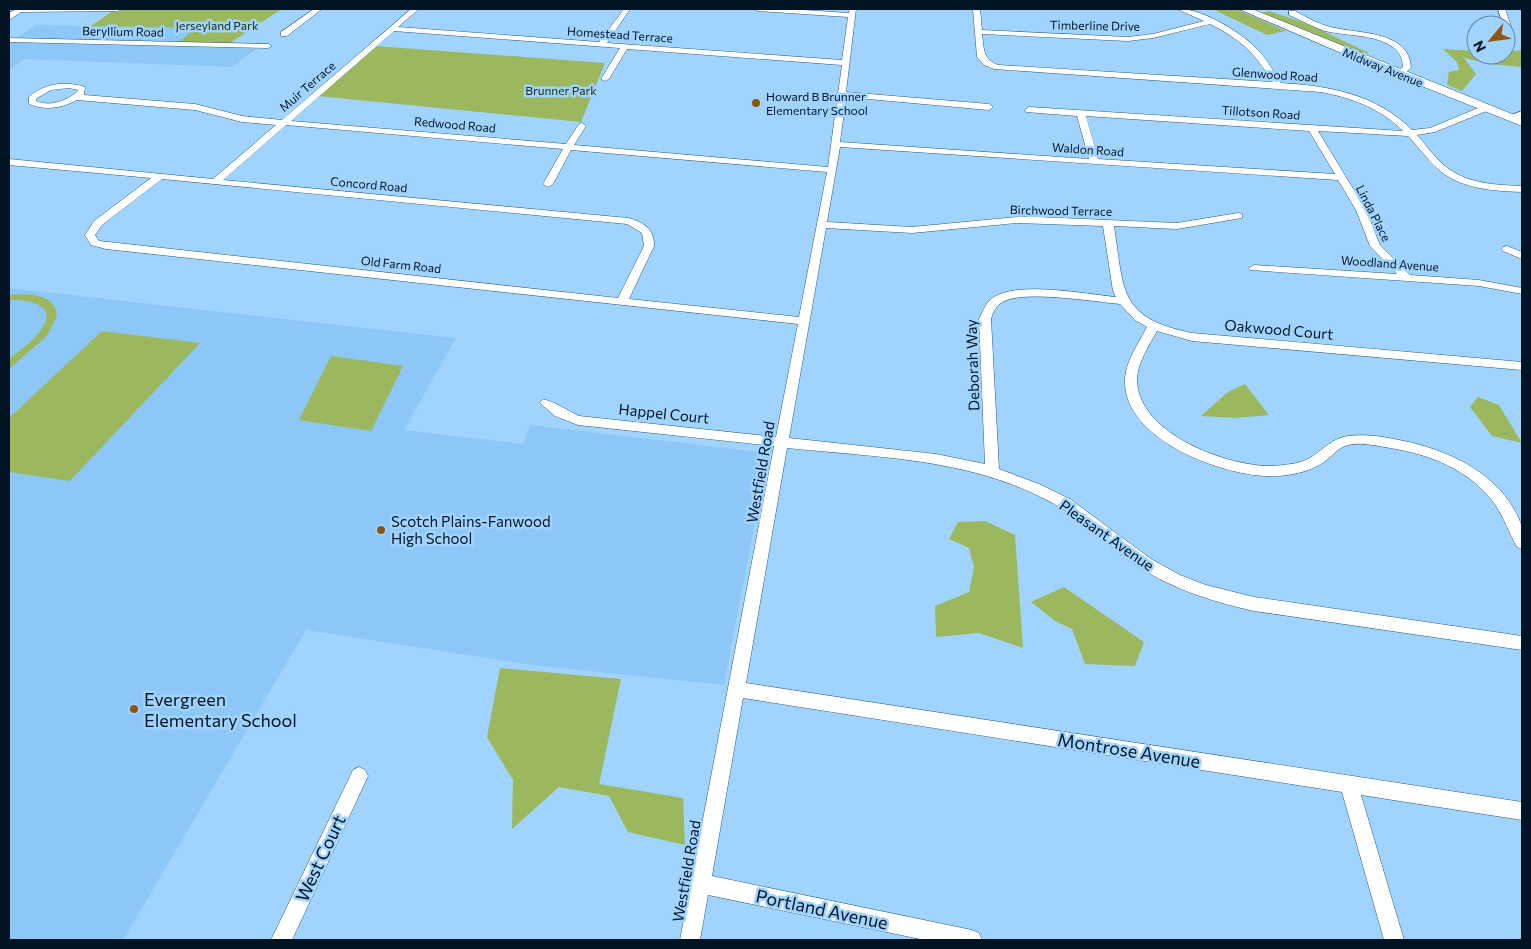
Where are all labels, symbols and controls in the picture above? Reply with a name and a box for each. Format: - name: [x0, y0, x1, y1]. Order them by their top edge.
- north arrow: [1466, 15, 1516, 65]
- street label: Timberline Drive: [1050, 17, 1140, 33]
- park label: Jerseyland Park: [176, 18, 259, 33]
- street label: Beryllium Road: [82, 23, 164, 39]
- street label: Homestead Terrace: [567, 23, 673, 45]
- text: N: [1469, 38, 1489, 55]
- street label: Midway Avenue: [1341, 44, 1425, 90]
- street label: Muir Terrace: [276, 58, 338, 114]
- street label: Glenwood Road: [1232, 64, 1318, 84]
- park label: Brunner Park: [525, 83, 597, 97]
- place label: Howard B Brunner Elementary School: [766, 89, 868, 117]
- marker: Howard B Brunner Elementary School: [750, 97, 762, 109]
- street label: Tillotson Road: [1221, 102, 1301, 122]
- street label: Redwood Road: [414, 113, 496, 135]
- street label: Waldon Road: [1051, 139, 1125, 159]
- street label: Concord Road: [330, 174, 408, 194]
- street label: Linda Place: [1354, 182, 1394, 244]
- street label: Birchwood Terrace: [1010, 202, 1112, 218]
- street label: Old Farm Road: [360, 253, 442, 275]
- street label: Woodland Avenue: [1341, 253, 1439, 273]
- street label: Oakwood Court: [1224, 315, 1334, 343]
- street label: Deborah Way: [961, 319, 983, 411]
- street label: Happel Court: [618, 399, 710, 427]
- street label: Westfield Road: [742, 420, 778, 524]
- street label: Pleasant Avenue: [1056, 496, 1158, 574]
- place label: Scotch Plains-Fanwood High School: [391, 512, 551, 547]
- marker: Scotch Plains-Fanwood High School: [375, 524, 387, 536]
- place label: Evergreen Elementary School: [144, 688, 297, 731]
- marker: Evergreen Elementary School: [128, 703, 140, 715]
- street label: Montrose Avenue: [1056, 728, 1202, 772]
- street label: West Court: [290, 811, 350, 905]
- street label: Westfield Road: [668, 819, 704, 923]
- street label: Portland Avenue: [754, 884, 890, 934]

